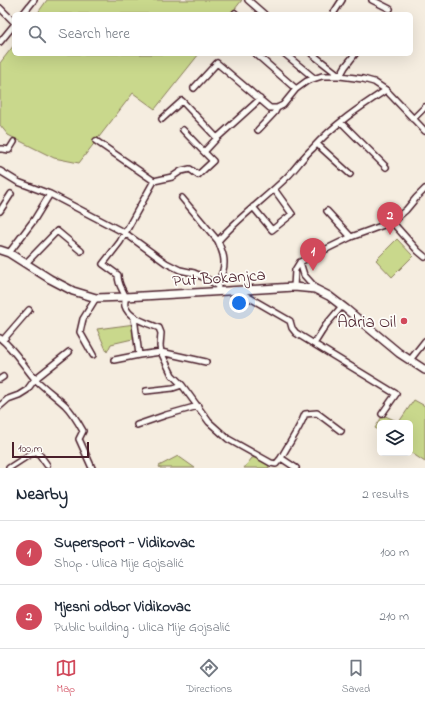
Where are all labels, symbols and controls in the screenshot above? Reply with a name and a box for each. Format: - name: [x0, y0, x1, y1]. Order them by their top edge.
- search box: [12, 12, 413, 56]
- icon: search: [26, 23, 48, 45]
- text: Search here: [58, 23, 130, 45]
- pin: 2: [377, 202, 403, 235]
- pin: 1: [300, 238, 326, 271]
- street label: Put Bokanjca: [172, 263, 267, 294]
- your location: [229, 293, 249, 313]
- place label: Adria Oil: [337, 310, 396, 335]
- marker: Adria Oil: [399, 316, 409, 326]
- map controls: [377, 420, 413, 456]
- button: layers: [377, 420, 413, 456]
- scale bar: [12, 440, 89, 459]
- text: 100 m: [18, 441, 42, 457]
- text: Nearby: [16, 482, 68, 507]
- text: 2 results: [362, 485, 409, 504]
- text: Supersport - Vidikovac: [54, 532, 195, 554]
- text: 1: [27, 543, 31, 562]
- text: 100 m: [380, 543, 409, 562]
- text: Shop · Ulica Mije Gojsalić: [54, 554, 184, 573]
- text: Mjesni odbor Vidikovac: [54, 596, 191, 618]
- text: 2: [26, 607, 32, 626]
- text: 210 m: [379, 607, 409, 626]
- text: Public building · Ulica Mije Gojsalić: [54, 618, 230, 637]
- tab: Map: [55, 657, 77, 697]
- tab: Directions: [186, 657, 232, 697]
- tab: Saved: [342, 657, 370, 697]

